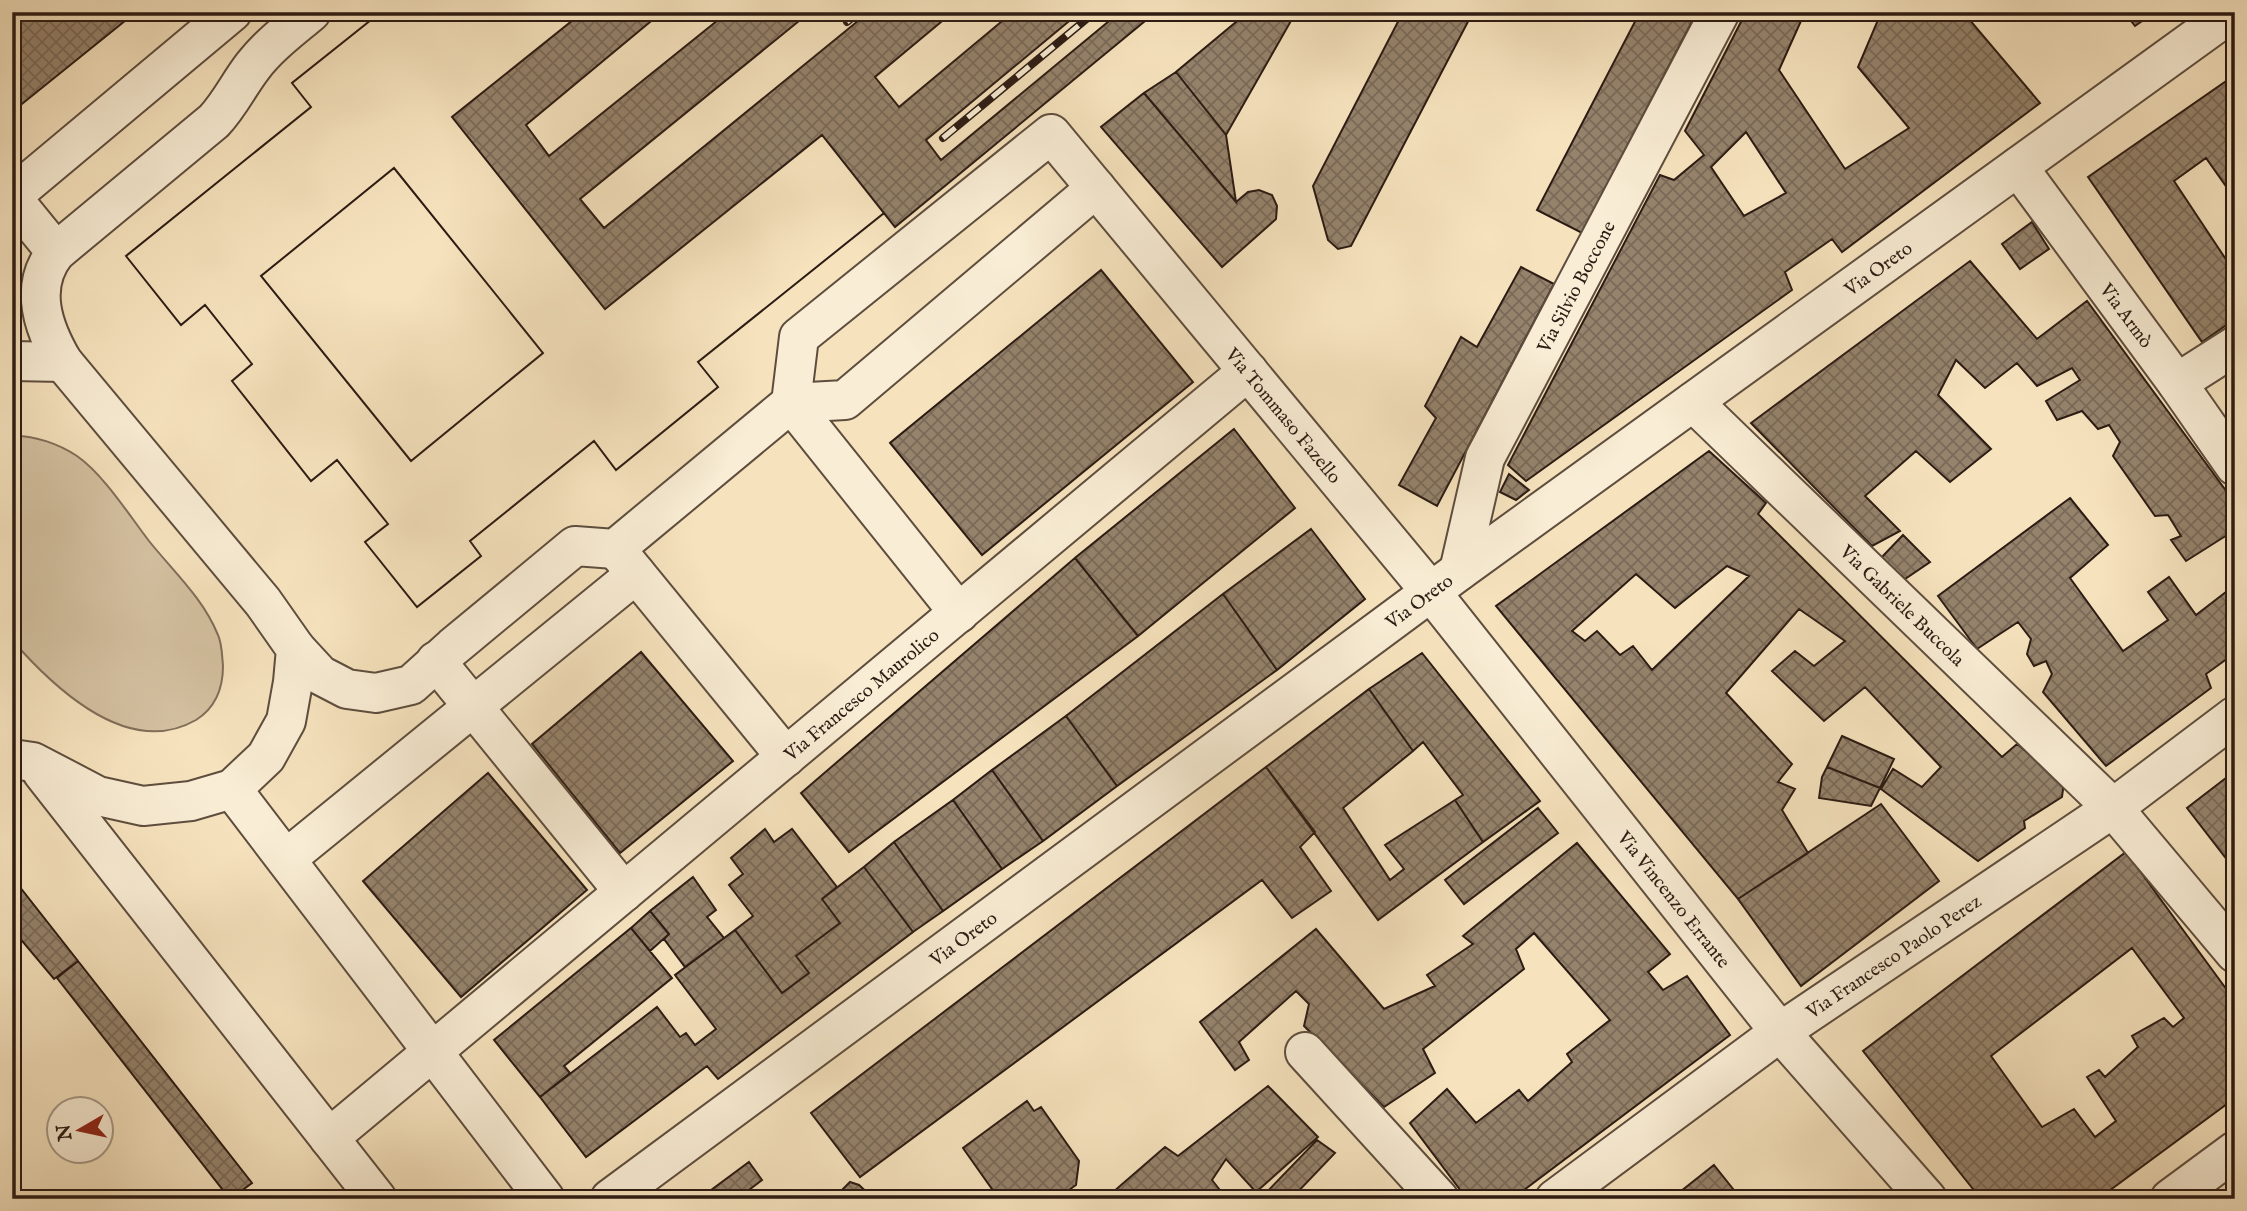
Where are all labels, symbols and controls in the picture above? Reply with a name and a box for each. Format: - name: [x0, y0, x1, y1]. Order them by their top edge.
- street label: Via Silvio Boccone: [1532, 217, 1622, 358]
- street label: Via Oreto: [1840, 237, 1918, 303]
- street label: Via Armò: [2093, 278, 2157, 354]
- street label: Via Tommaso Fazello: [1219, 343, 1346, 489]
- street label: Via Gabriele Buccola: [1833, 540, 1970, 673]
- street label: Via Oreto: [1381, 569, 1459, 636]
- street label: Via Francesco Maurolico: [779, 624, 945, 768]
- street label: Via Vincenzo Errante: [1611, 826, 1735, 974]
- street label: Via Francesco Paolo Perez: [1801, 890, 1987, 1025]
- street label: Via Oreto: [925, 907, 1003, 973]
- north arrow: [46, 1096, 116, 1166]
- text: N: [52, 1122, 78, 1143]

